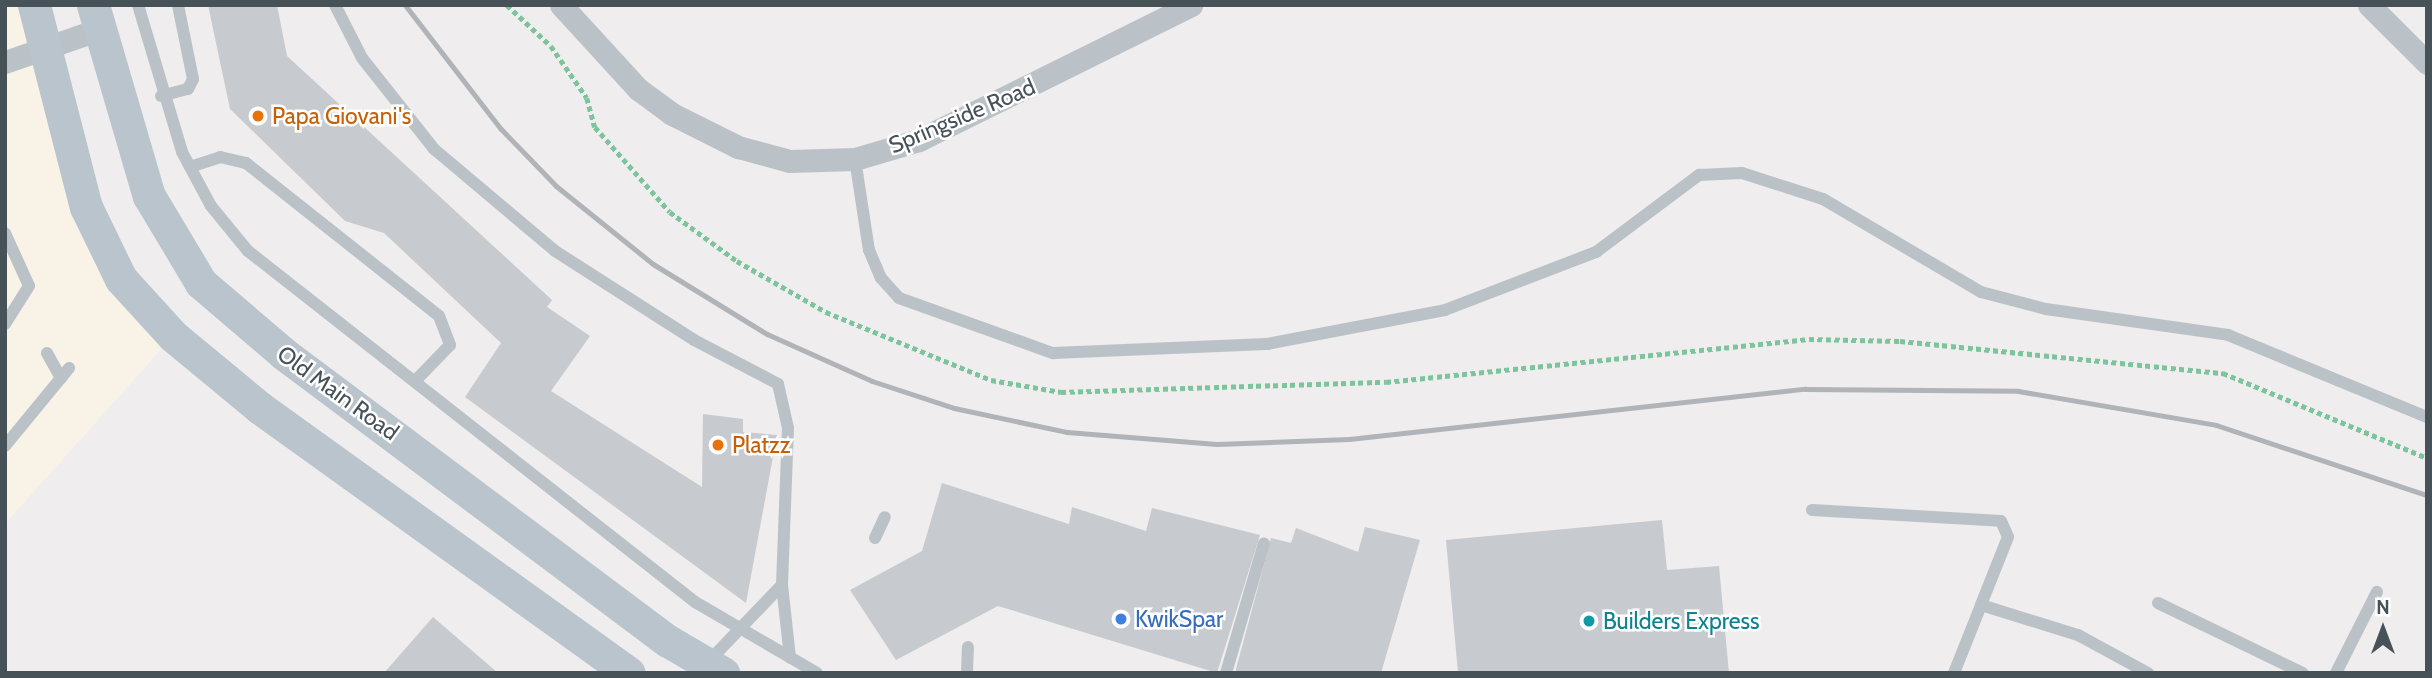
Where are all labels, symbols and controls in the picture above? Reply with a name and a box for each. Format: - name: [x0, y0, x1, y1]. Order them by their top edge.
- street label: Springside Road: [885, 73, 1039, 159]
- place label: Papa Giovani's: [272, 102, 411, 130]
- marker: Papa Giovani's: [250, 108, 266, 124]
- street label: Old Main Road: [272, 340, 404, 446]
- place label: Platzz: [732, 431, 791, 459]
- marker: Platzz: [710, 437, 726, 453]
- north arrow: [2348, 594, 2418, 664]
- text: N: [2376, 596, 2390, 619]
- place label: KwikSpar: [1135, 605, 1223, 633]
- place label: Builders Express: [1603, 607, 1760, 635]
- marker: KwikSpar: [1113, 611, 1129, 627]
- marker: Builders Express: [1581, 613, 1597, 629]

